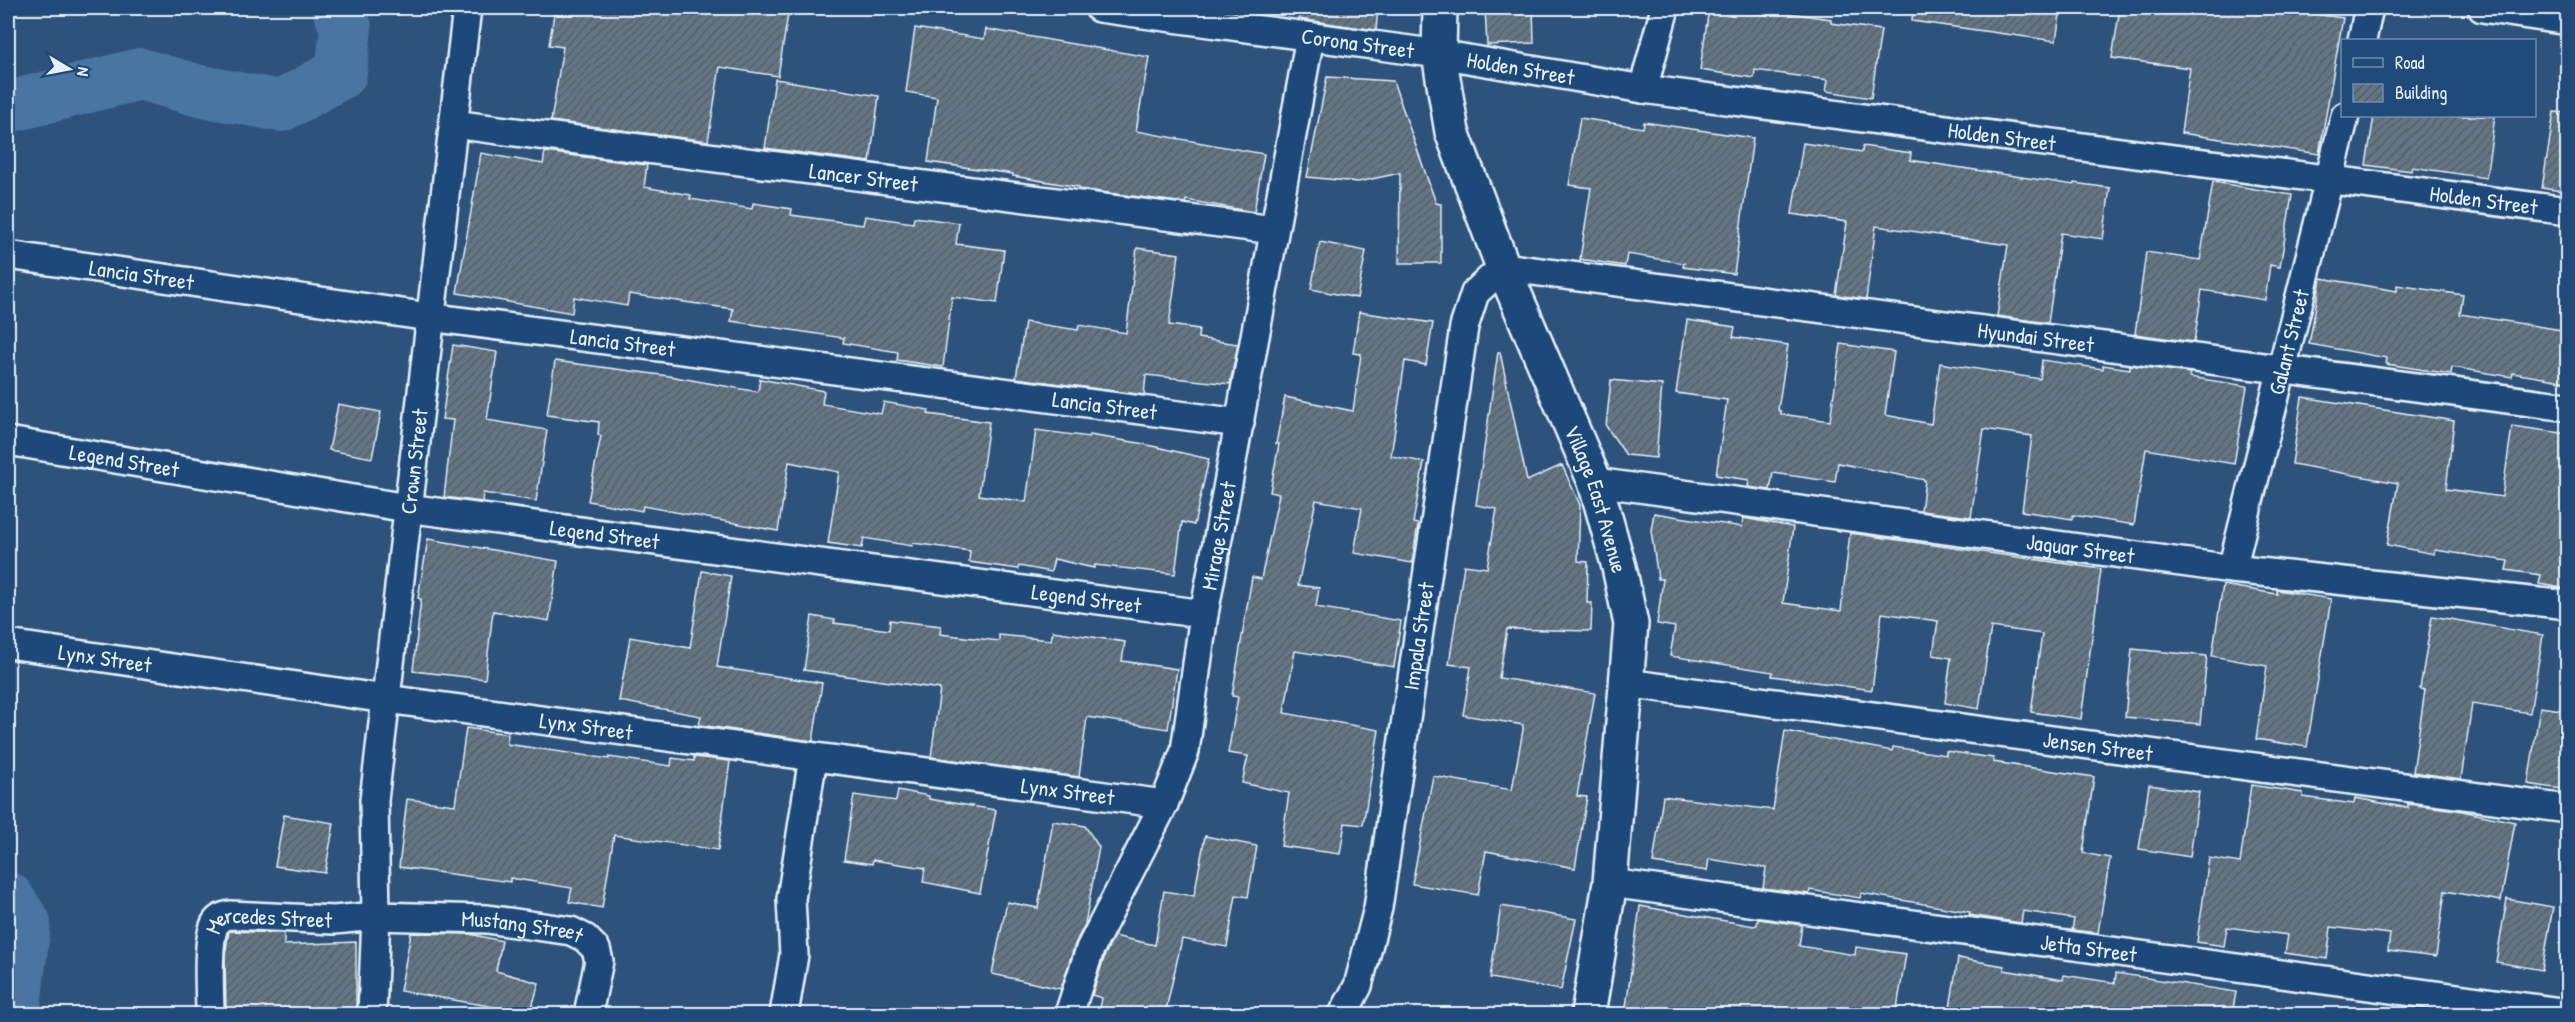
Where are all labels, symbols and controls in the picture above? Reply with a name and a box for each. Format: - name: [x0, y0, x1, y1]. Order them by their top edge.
- street label: Corona Street: [1300, 21, 1416, 66]
- north arrow: [39, 39, 99, 99]
- legend: [2341, 39, 2536, 117]
- street label: Holden Street: [1465, 44, 1577, 92]
- text: Road: [2395, 50, 2425, 75]
- text: N: [72, 66, 95, 78]
- text: Building: [2395, 80, 2447, 105]
- street label: Holden Street: [1946, 114, 2058, 158]
- street label: Lancer Street: [808, 155, 920, 199]
- street label: Holden Street: [2428, 178, 2540, 222]
- street label: Lancia Street: [87, 252, 196, 297]
- street label: Galant Street: [2261, 286, 2316, 398]
- street label: Hyundai Street: [1976, 315, 2096, 360]
- street label: Lancia Street: [569, 321, 677, 364]
- street label: Lancia Street: [1051, 384, 1159, 427]
- street label: Crown Street: [393, 407, 435, 516]
- street label: Village East Avenue: [1557, 421, 1635, 576]
- street label: Legend Street: [67, 437, 182, 485]
- street label: Mirage Street: [1194, 478, 1243, 593]
- street label: Legend Street: [548, 512, 662, 556]
- street label: Jaguar Street: [2025, 526, 2137, 571]
- street label: Legend Street: [1030, 576, 1144, 621]
- street label: Impala Street: [1395, 580, 1441, 692]
- street label: Lynx Street: [56, 637, 154, 680]
- street label: Lynx Street: [538, 705, 635, 747]
- street label: Jensen Street: [2041, 724, 2155, 768]
- street label: Lynx Street: [1019, 770, 1117, 812]
- street label: Mercedes Street: [198, 900, 333, 938]
- street label: Mustang Street: [461, 903, 589, 950]
- street label: Jetta Street: [2039, 927, 2139, 969]

